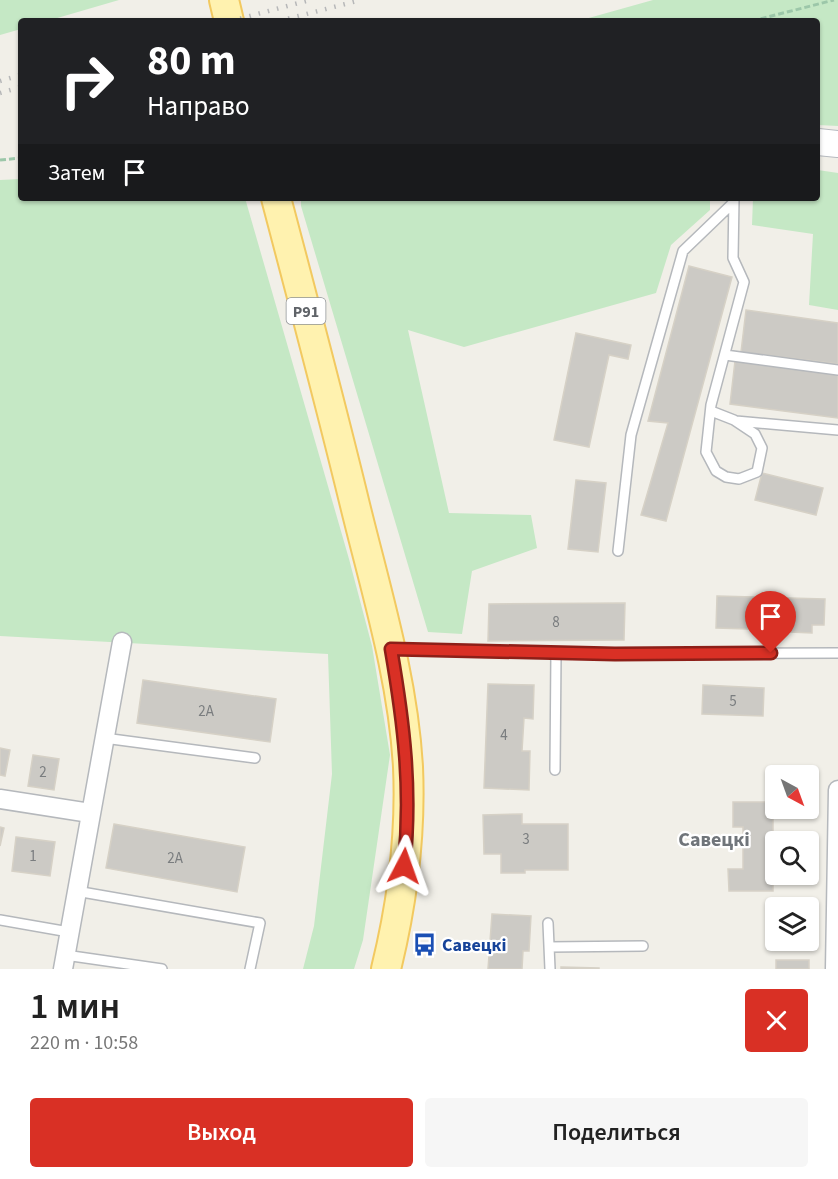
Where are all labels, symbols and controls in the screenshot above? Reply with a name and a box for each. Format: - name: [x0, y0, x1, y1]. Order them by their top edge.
- text: 80 m: [147, 31, 236, 91]
- icon: right: [48, 42, 126, 120]
- text: Направо: [147, 87, 250, 126]
- icon: arrive: [118, 156, 151, 189]
- text: Затем: [48, 157, 106, 189]
- road number: Р91: [286, 298, 326, 324]
- pin: [745, 591, 796, 653]
- icon: arrive: [754, 600, 787, 633]
- house number: 8: [552, 612, 560, 633]
- house number: 5: [729, 691, 737, 712]
- house number: 2А: [198, 701, 215, 722]
- house number: 4: [500, 725, 508, 746]
- house number: 2: [39, 762, 47, 783]
- north arrow: [765, 765, 819, 819]
- map controls: [765, 765, 819, 951]
- district label: Савецкі: [678, 826, 750, 854]
- house number: 3: [522, 829, 530, 850]
- button: search: [765, 831, 819, 885]
- position arrow: [372, 834, 436, 898]
- house number: 1: [29, 846, 37, 867]
- house number: 2А: [167, 848, 184, 869]
- button: layers: [765, 897, 819, 951]
- bus stop icon: Савецкі: [411, 932, 437, 958]
- place label: Савецкі: [442, 933, 506, 958]
- text: 1 мин: [30, 981, 120, 1032]
- button: close: [745, 989, 808, 1052]
- text: 220 m · 10:58: [30, 1029, 138, 1057]
- button: Выход: [30, 1098, 413, 1167]
- button: Поделиться: [425, 1098, 808, 1167]

